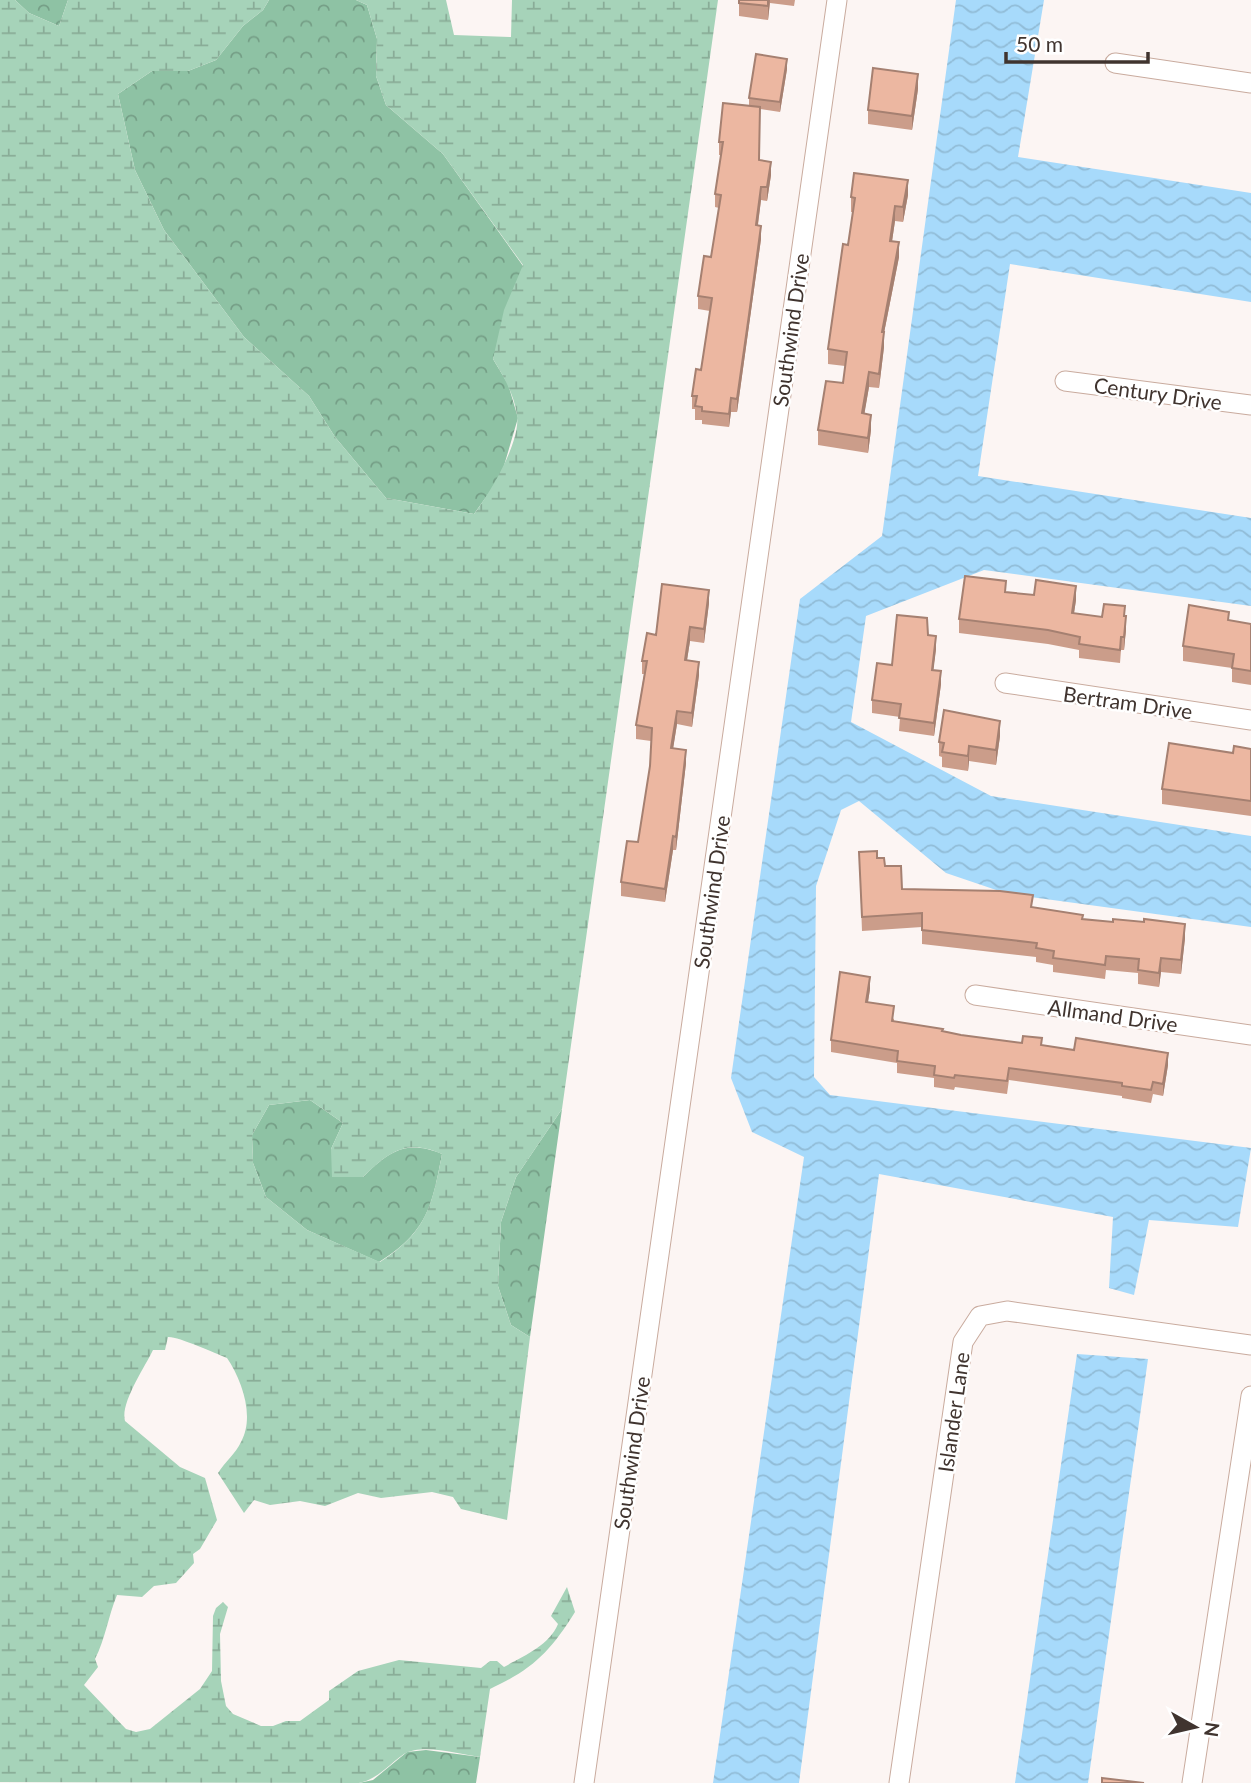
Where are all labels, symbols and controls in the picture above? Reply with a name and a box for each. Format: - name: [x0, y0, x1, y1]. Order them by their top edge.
- scale bar: [1006, 21, 1148, 65]
- text: 50 m: [1016, 31, 1063, 56]
- street label: Southwind Drive: [767, 252, 813, 408]
- street label: Century Drive: [1092, 372, 1224, 414]
- street label: Bertram Drive: [1062, 681, 1194, 723]
- street label: Southwind Drive: [688, 814, 734, 970]
- street label: Allmand Drive: [1047, 994, 1179, 1036]
- street label: Islander Lane: [932, 1350, 974, 1474]
- street label: Southwind Drive: [608, 1375, 654, 1531]
- north arrow: [1160, 1692, 1230, 1762]
- text: N: [1200, 1721, 1225, 1738]

